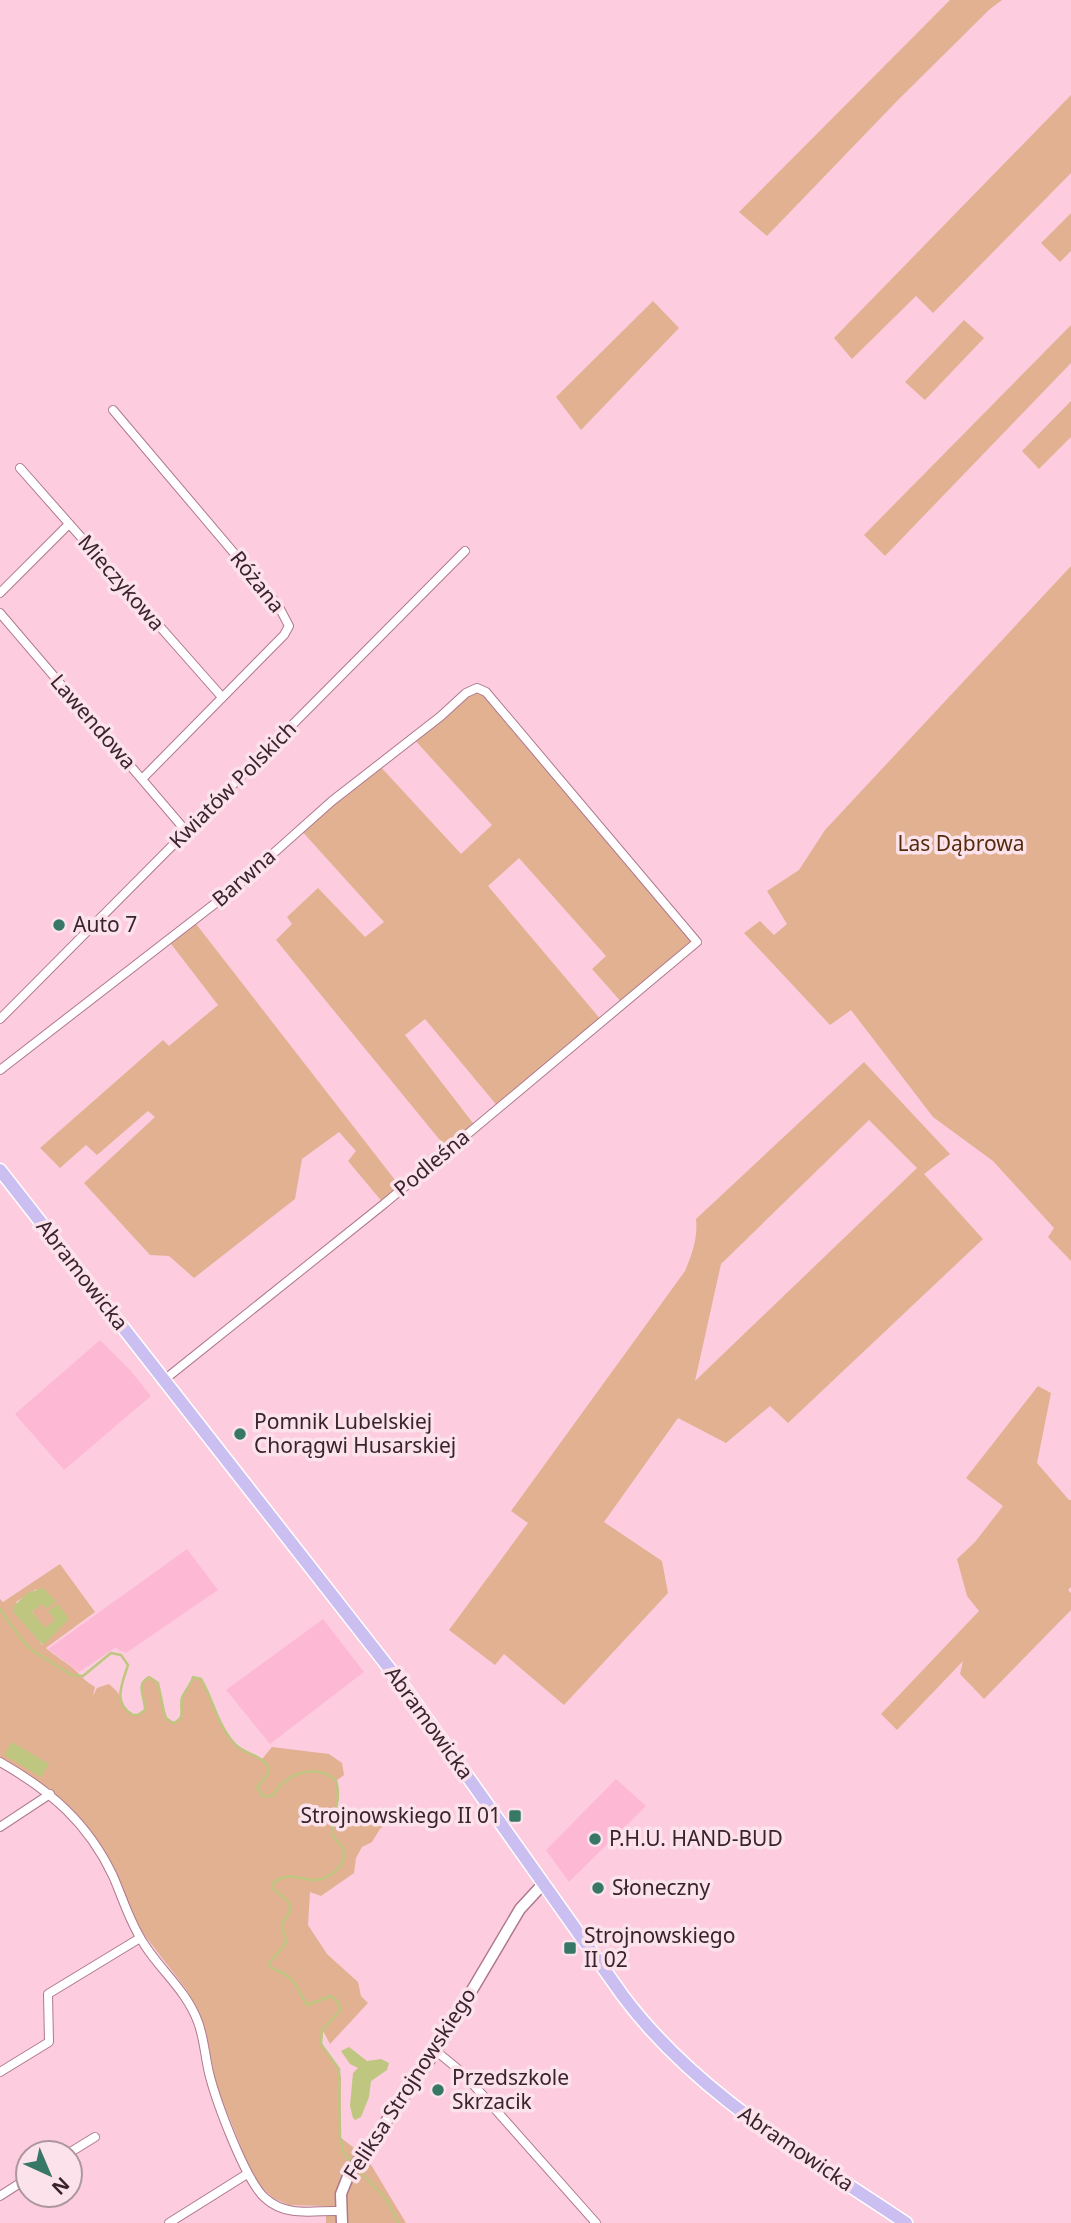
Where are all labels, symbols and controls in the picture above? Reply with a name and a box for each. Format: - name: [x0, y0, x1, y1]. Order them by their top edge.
- street label: Mieczykowa: [72, 528, 171, 636]
- street label: Różana: [224, 545, 291, 618]
- street label: Lawendowa: [45, 668, 143, 775]
- street label: Kwiatów Polskich: [163, 715, 302, 854]
- park label: Las Dąbrowa: [897, 829, 1025, 857]
- street label: Barwna: [206, 842, 281, 913]
- place label: Auto 7: [73, 910, 137, 938]
- marker: Auto 7: [51, 917, 67, 933]
- street label: Podleśna: [388, 1122, 475, 1202]
- street label: Abramowicka: [31, 1213, 135, 1336]
- place label: Pomnik Lubelskiej Chorągwi Husarskiej: [254, 1407, 456, 1459]
- marker: Pomnik Lubelskiej Chorągwi Husarskiej: [232, 1426, 248, 1442]
- street label: Abramowicka: [379, 1660, 480, 1785]
- place label: Strojnowskiego II 01: [300, 1801, 501, 1829]
- marker: Strojnowskiego II 01: [507, 1808, 523, 1824]
- place label: P.H.U. HAND-BUD: [609, 1824, 783, 1852]
- marker: P.H.U. HAND-BUD: [587, 1831, 603, 1847]
- place label: Słoneczny: [612, 1873, 710, 1901]
- marker: Słoneczny: [590, 1880, 606, 1896]
- place label: Strojnowskiego II 02: [584, 1921, 735, 1973]
- marker: Strojnowskiego II 02: [562, 1940, 578, 1956]
- street label: Feliksa Strojnowskiego: [337, 1982, 482, 2185]
- place label: Przedszkole Skrzacik: [452, 2063, 569, 2115]
- marker: Przedszkole Skrzacik: [430, 2082, 446, 2098]
- street label: Abramowicka: [733, 2099, 860, 2197]
- north arrow: [14, 2139, 84, 2209]
- text: N: [46, 2172, 75, 2201]

